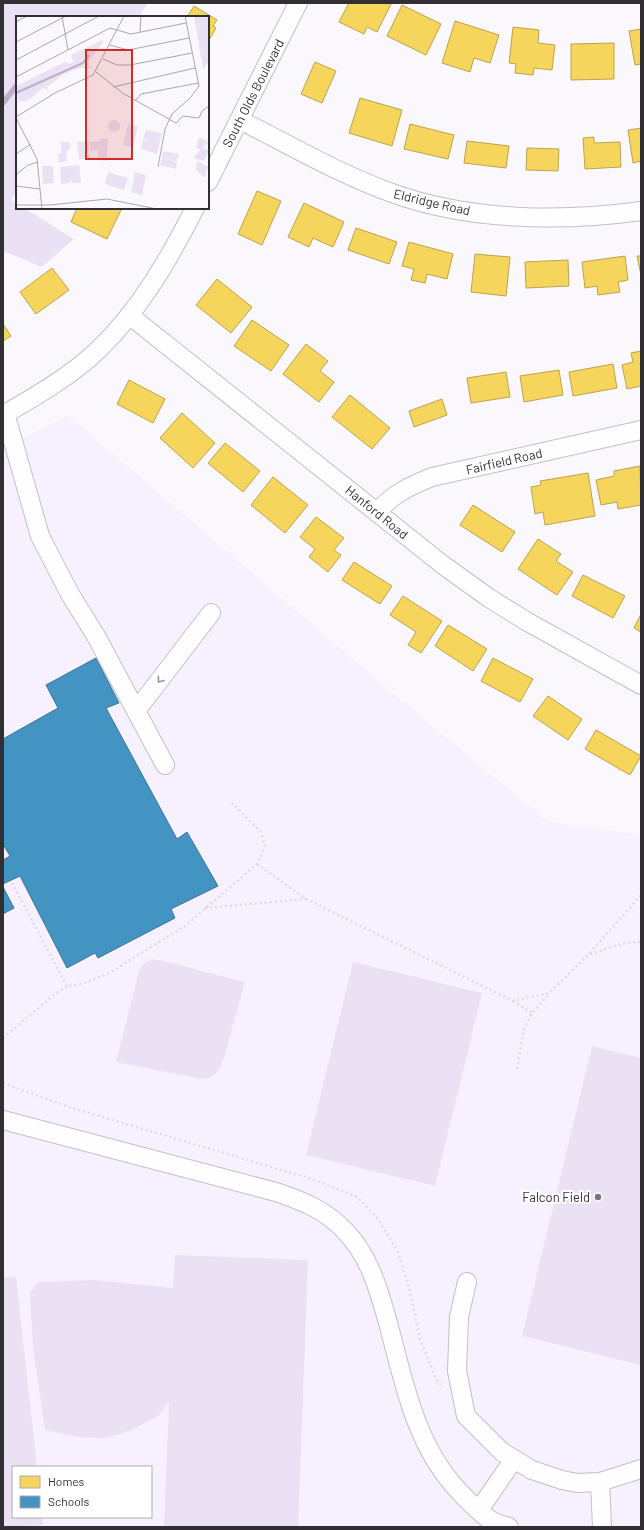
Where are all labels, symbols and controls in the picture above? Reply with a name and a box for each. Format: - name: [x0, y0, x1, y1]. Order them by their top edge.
- inset map: [16, 16, 209, 209]
- street label: South Olds Boulevard: [219, 36, 287, 150]
- street label: Eldridge Road: [392, 185, 472, 219]
- street label: Fairfield Road: [464, 444, 544, 478]
- street label: Hanford Road: [342, 482, 412, 542]
- one-way arrow: [157, 676, 164, 683]
- place label: Falcon Field: [522, 1189, 590, 1205]
- marker: Falcon Field: [593, 1192, 603, 1202]
- legend: [12, 1466, 152, 1518]
- text: Homes: [48, 1474, 85, 1488]
- text: Schools: [48, 1494, 89, 1508]

